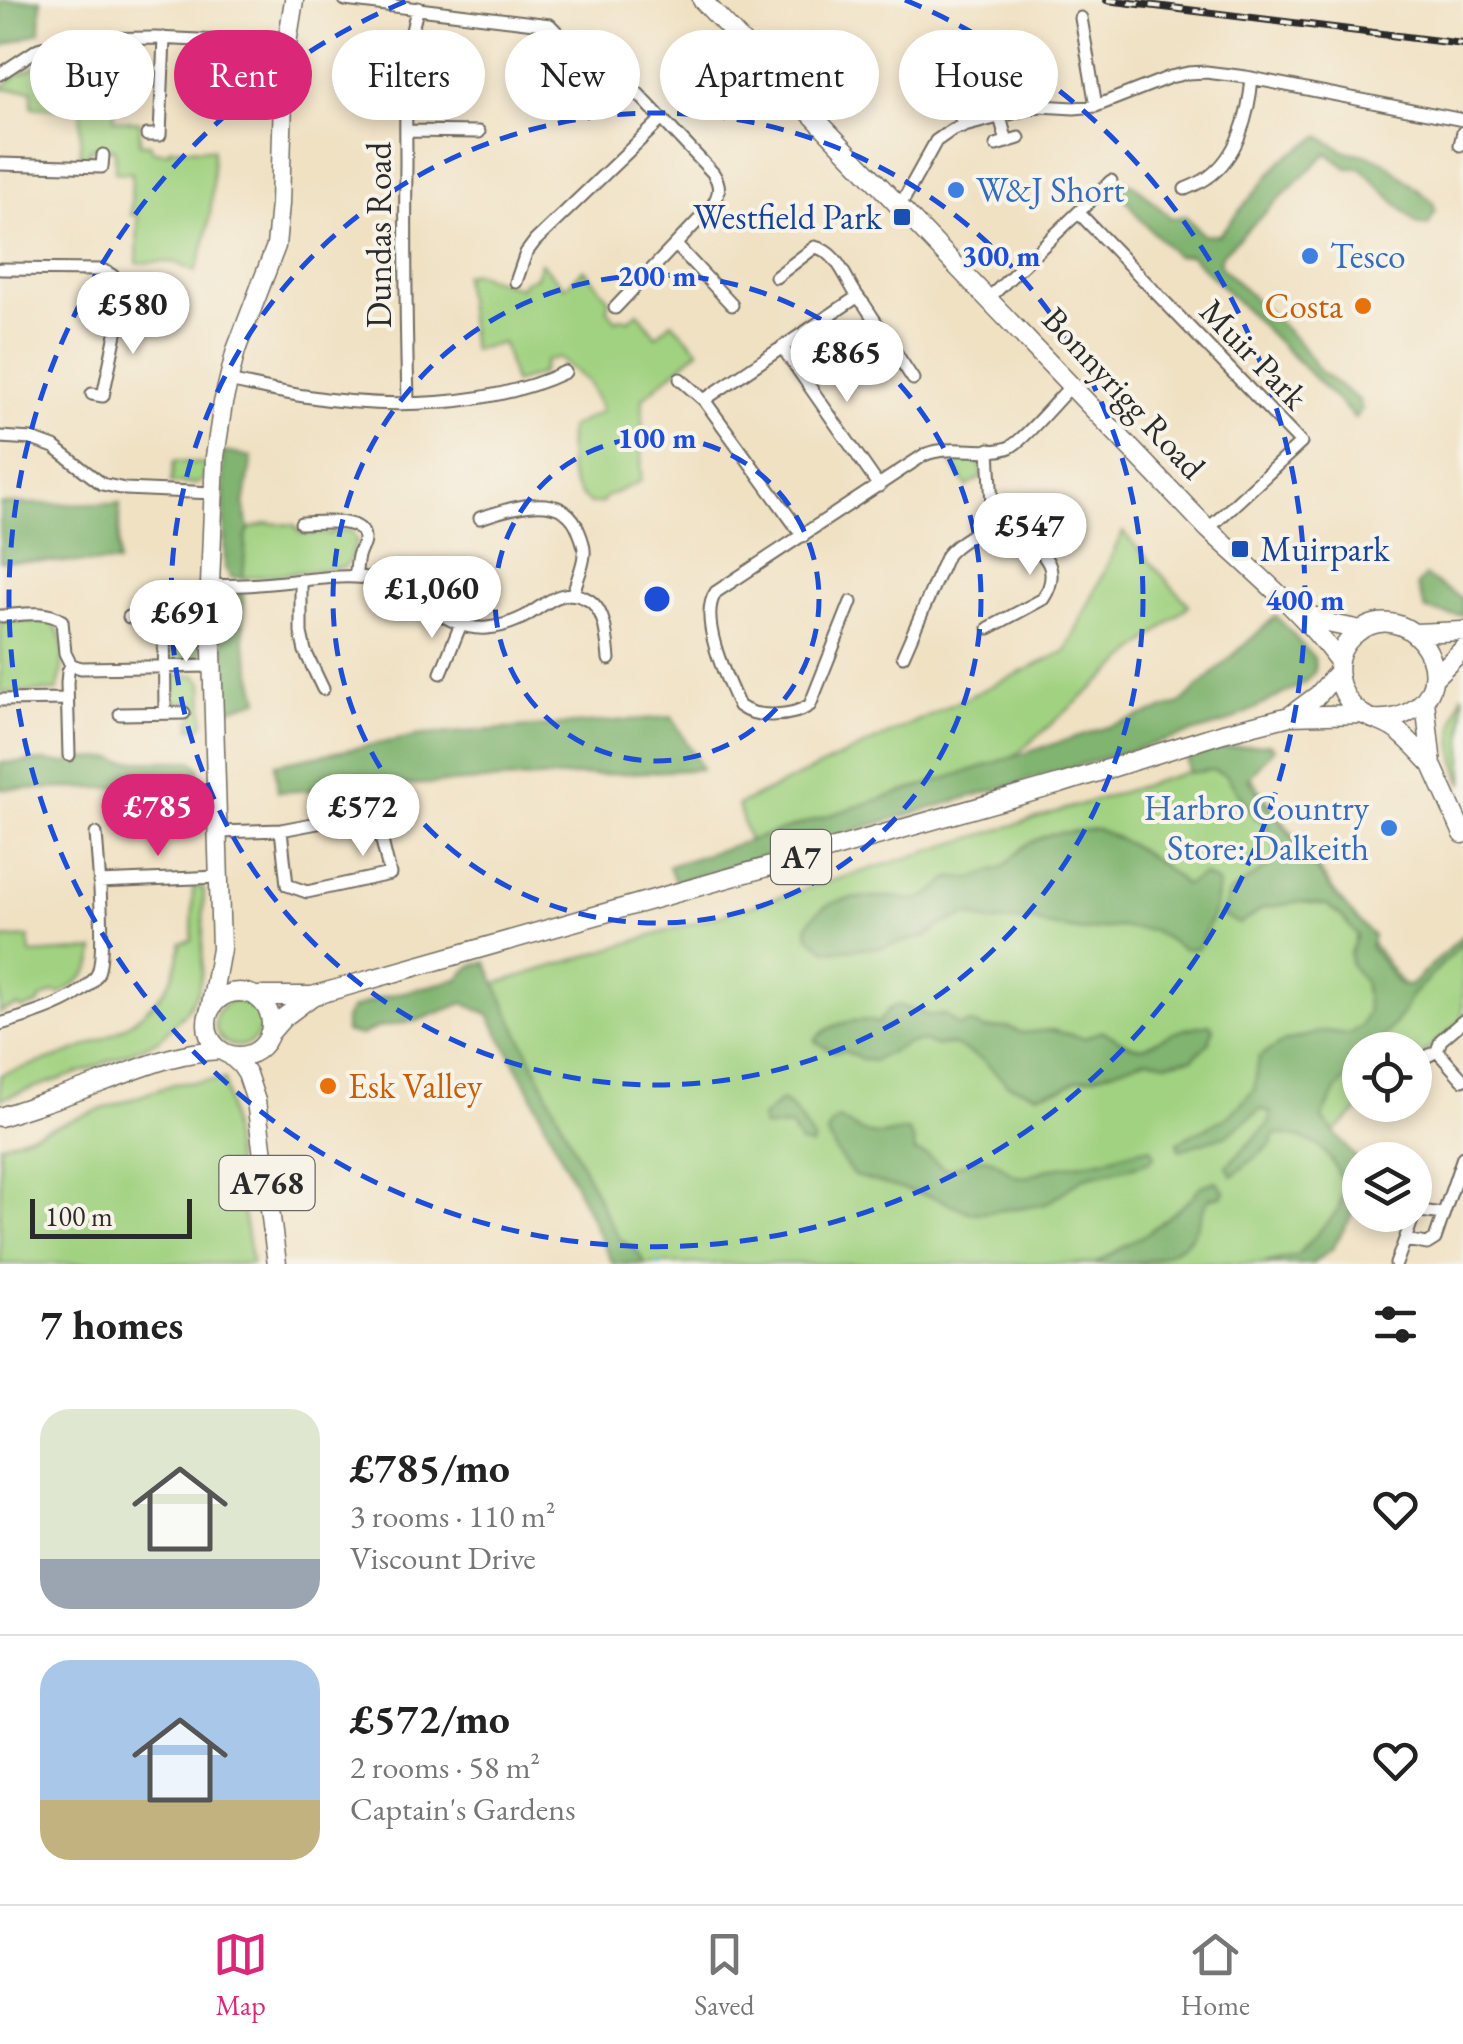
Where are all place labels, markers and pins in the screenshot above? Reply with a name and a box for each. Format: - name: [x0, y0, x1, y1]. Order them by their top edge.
- place label: W&J Short: [976, 167, 1125, 212]
- marker: W&J Short: [945, 179, 967, 201]
- place label: Westfield Park: [693, 194, 883, 239]
- marker: Westfield Park: [891, 206, 913, 228]
- place label: Tesco: [1330, 233, 1406, 278]
- marker: Tesco: [1299, 245, 1321, 267]
- pin: £580: [74, 272, 192, 357]
- place label: Costa: [1265, 283, 1343, 328]
- marker: Costa: [1352, 295, 1374, 317]
- pin: £865: [788, 320, 906, 405]
- pin: £547: [971, 493, 1089, 578]
- place label: Muirpark: [1260, 526, 1390, 571]
- marker: Muirpark: [1229, 538, 1251, 560]
- pin: £1,060: [351, 556, 513, 641]
- pin: £691: [127, 580, 245, 665]
- centre of rings: [639, 581, 675, 617]
- pin: £785: [99, 774, 217, 859]
- pin: £572: [304, 774, 422, 859]
- place label: Harbro Country Store: Dalkeith: [1144, 785, 1370, 870]
- marker: Harbro Country Store: Dalkeith: [1378, 817, 1400, 839]
- place label: Esk Valley: [348, 1063, 483, 1108]
- marker: Esk Valley: [317, 1075, 339, 1097]

